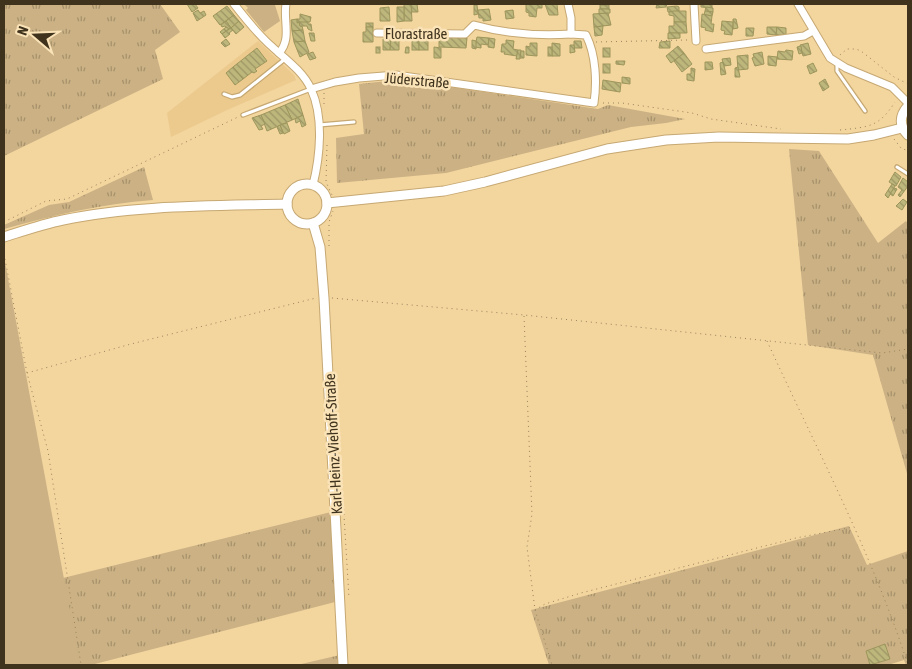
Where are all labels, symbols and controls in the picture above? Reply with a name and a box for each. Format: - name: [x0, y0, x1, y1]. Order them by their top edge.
- north arrow: [10, 10, 60, 60]
- text: N: [14, 24, 32, 37]
- street label: Florastraße: [385, 25, 447, 42]
- street label: Jüderstraße: [384, 69, 450, 91]
- street label: Karl-Heinz-Viehoff-Straße: [321, 373, 345, 515]

